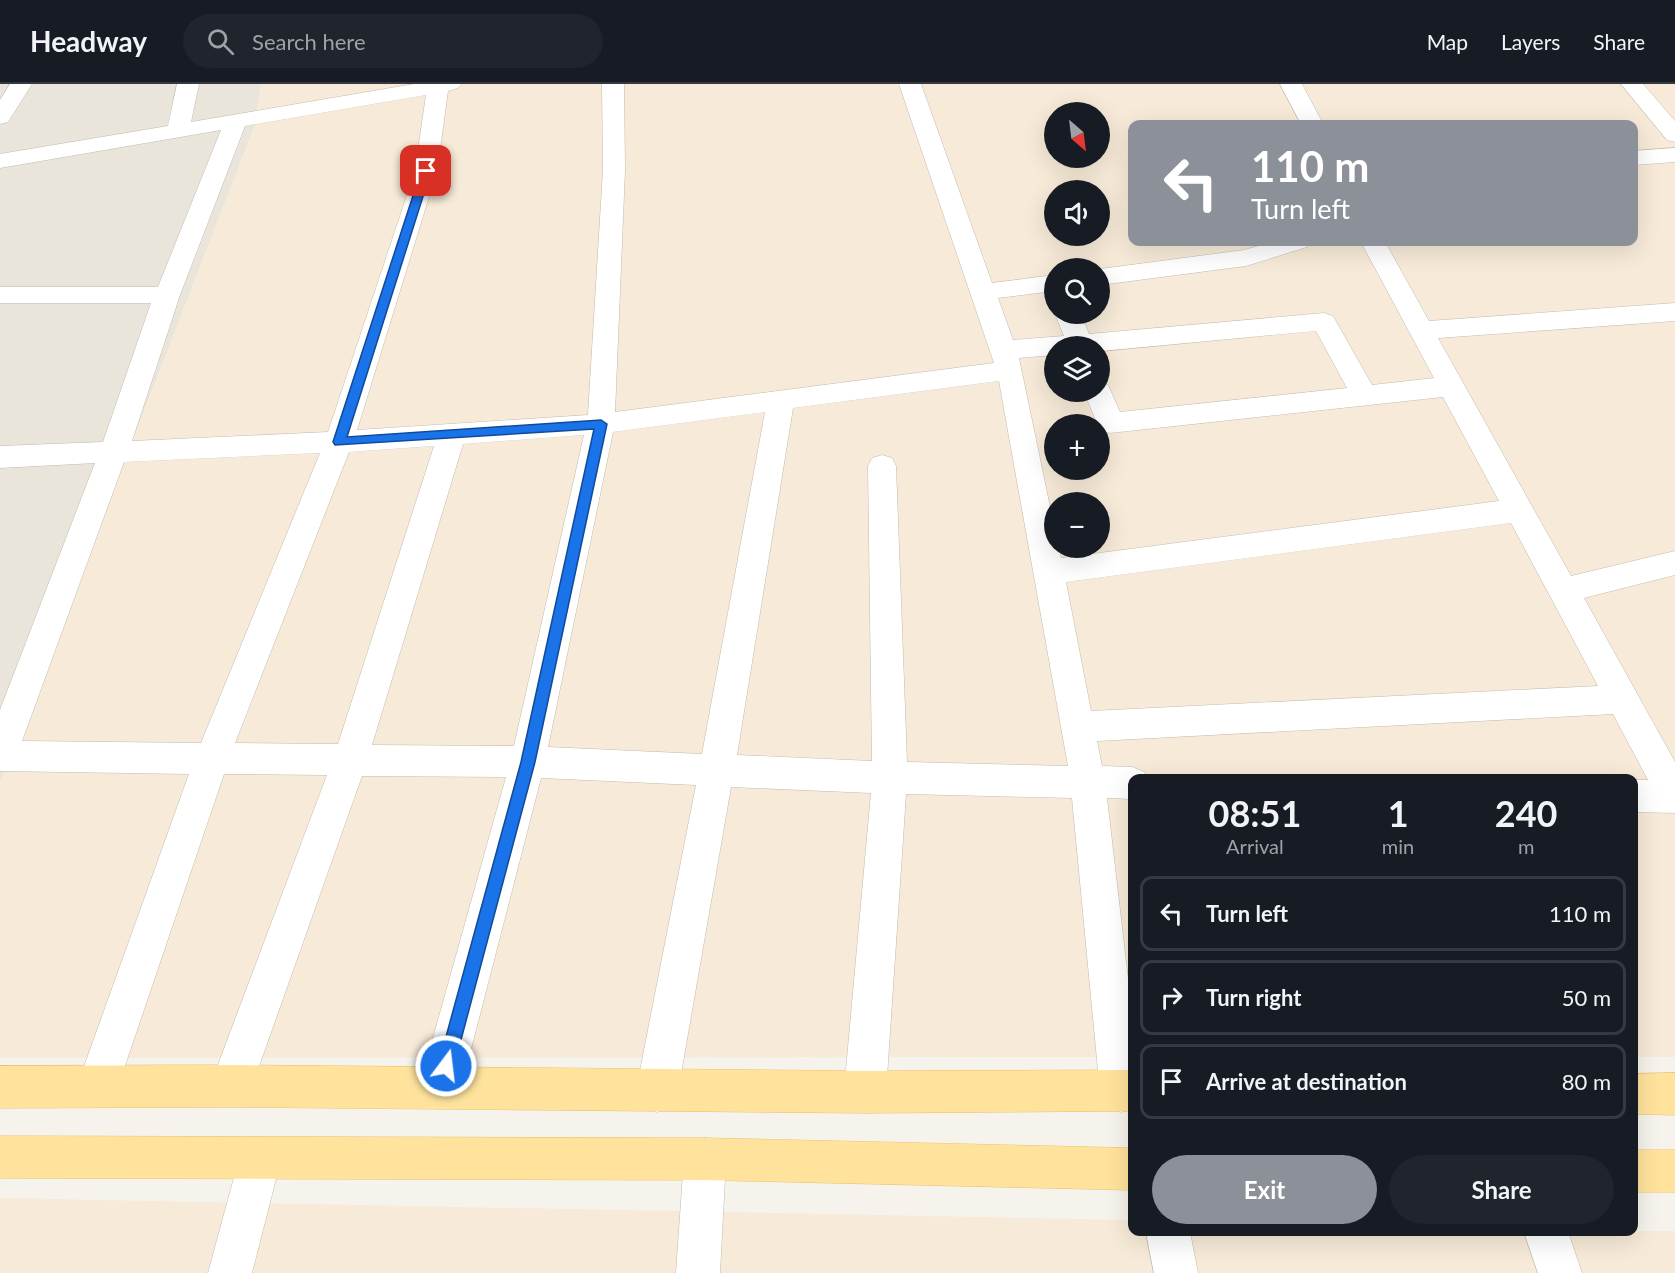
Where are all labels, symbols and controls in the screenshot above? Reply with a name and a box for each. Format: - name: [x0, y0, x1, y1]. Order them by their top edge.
- search box: [183, 14, 603, 68]
- text: Headway: [30, 24, 147, 58]
- icon: search: [204, 25, 237, 58]
- text: Search here: [252, 28, 366, 55]
- text: Map: [1427, 29, 1468, 54]
- text: Layers: [1501, 29, 1560, 54]
- text: Share: [1593, 29, 1645, 54]
- north arrow: [1044, 102, 1110, 168]
- map controls: [1044, 102, 1110, 558]
- text: 110 m: [1251, 141, 1369, 191]
- icon: left: [1152, 144, 1230, 222]
- pin: [400, 145, 451, 196]
- icon: arrive: [409, 154, 442, 187]
- button: sound: [1044, 180, 1110, 246]
- text: Turn left: [1251, 192, 1350, 225]
- button: search: [1044, 258, 1110, 324]
- button: layers: [1044, 336, 1110, 402]
- button: +: [1044, 414, 1110, 480]
- button: −: [1044, 492, 1110, 558]
- text: 08:51: [1209, 791, 1301, 835]
- text: 1: [1388, 791, 1409, 835]
- text: 240: [1495, 791, 1557, 835]
- text: Arrival: [1226, 834, 1284, 858]
- text: min: [1382, 834, 1414, 858]
- text: m: [1518, 834, 1534, 858]
- icon: left: [1155, 897, 1188, 930]
- text: Turn left: [1206, 900, 1288, 927]
- text: 110 m: [1549, 900, 1611, 927]
- icon: right: [1155, 981, 1188, 1014]
- text: Turn right: [1206, 984, 1301, 1011]
- text: 50 m: [1562, 984, 1611, 1011]
- position arrow: [414, 1034, 478, 1098]
- icon: arrive: [1155, 1065, 1188, 1098]
- text: Arrive at destination: [1206, 1068, 1407, 1095]
- text: 80 m: [1562, 1068, 1611, 1095]
- button: Exit: [1152, 1155, 1377, 1224]
- button: Share: [1389, 1155, 1614, 1224]

